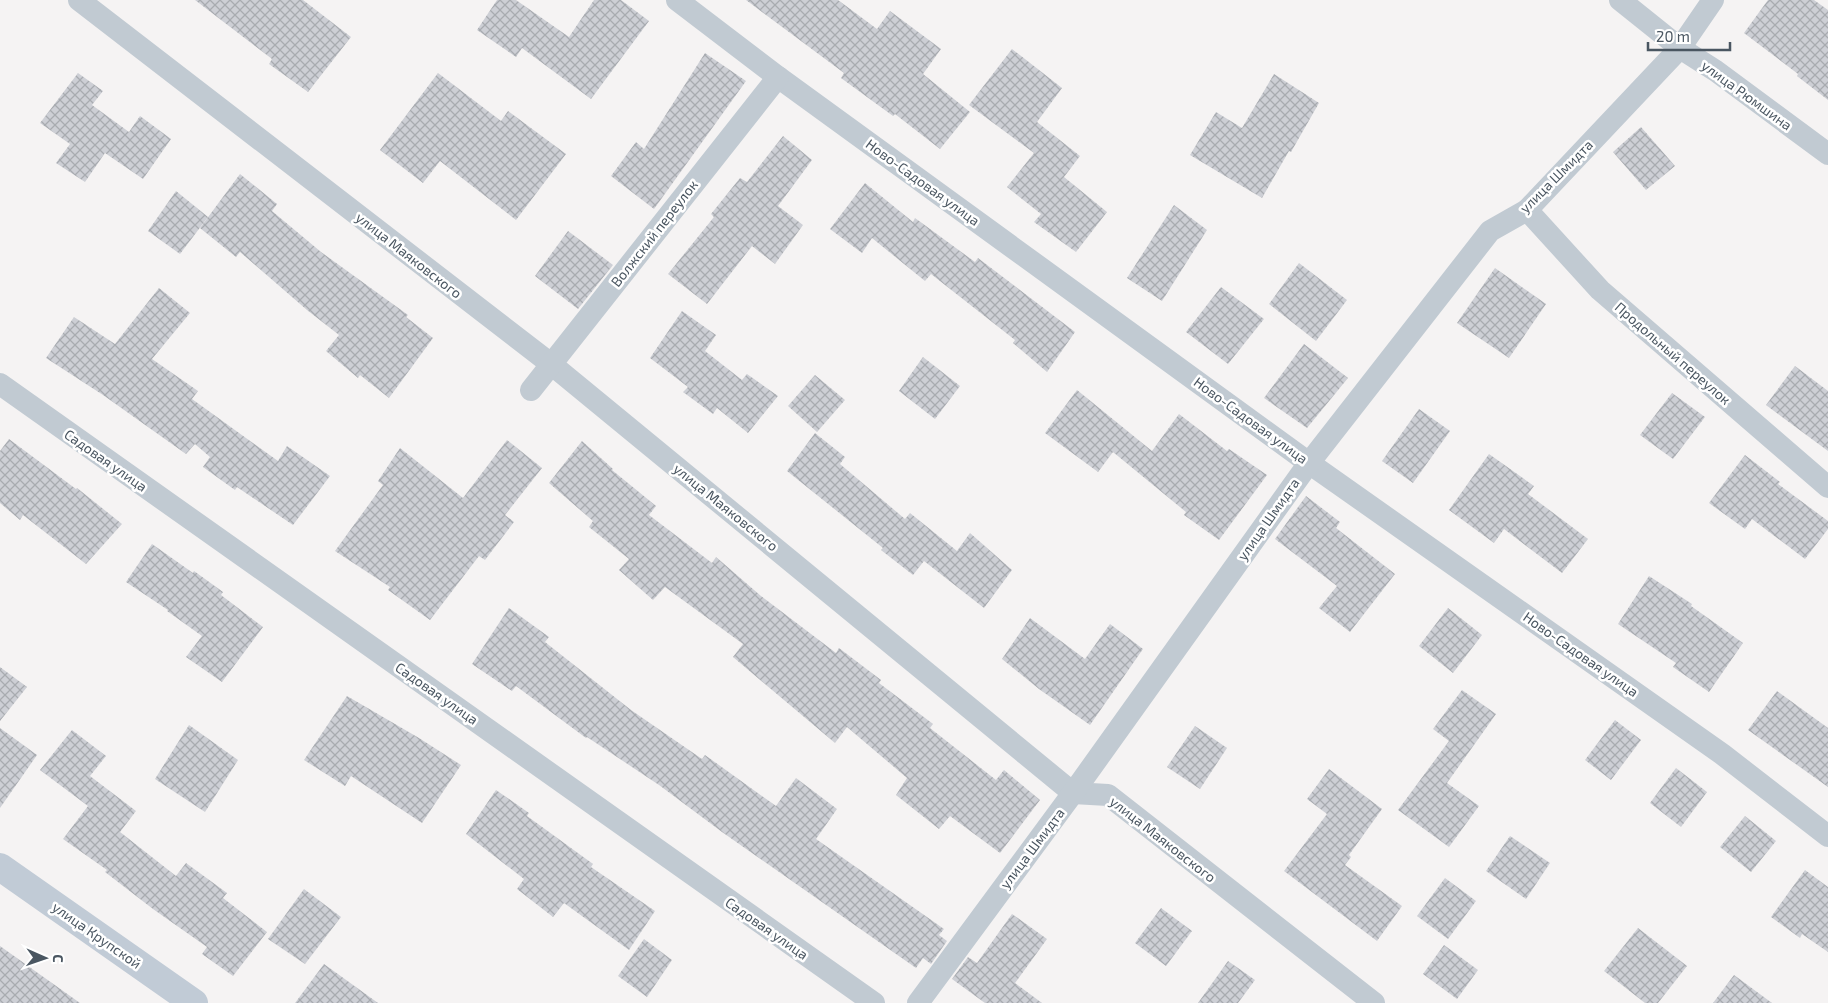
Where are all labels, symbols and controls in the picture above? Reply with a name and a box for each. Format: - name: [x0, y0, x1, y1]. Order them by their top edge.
- scale bar: [1648, 20, 1730, 52]
- text: 20 m: [1656, 27, 1690, 45]
- street label: улица Рюмшина: [1699, 57, 1795, 133]
- street label: Ново-Садовая улица: [863, 135, 983, 229]
- street label: улица Шмидта: [1516, 136, 1596, 216]
- street label: Волжский переулок: [607, 176, 701, 290]
- street label: улица Маяковского: [353, 208, 465, 302]
- street label: Продольный переулок: [1612, 298, 1735, 408]
- street label: Ново-Садовая улица: [1191, 373, 1311, 467]
- street label: Садовая улица: [61, 425, 151, 495]
- street label: улица Маяковского: [670, 460, 782, 554]
- street label: улица Шмидта: [1233, 475, 1303, 563]
- street label: Ново-Садовая улица: [1520, 608, 1642, 700]
- street label: Садовая улица: [392, 658, 482, 728]
- street label: улица Маяковского: [1107, 792, 1219, 886]
- street label: улица Шмидта: [996, 804, 1068, 892]
- street label: Садовая улица: [722, 893, 812, 963]
- street label: улица Крупской: [49, 898, 145, 972]
- north arrow: [20, 933, 70, 983]
- text: С: [50, 954, 67, 963]

